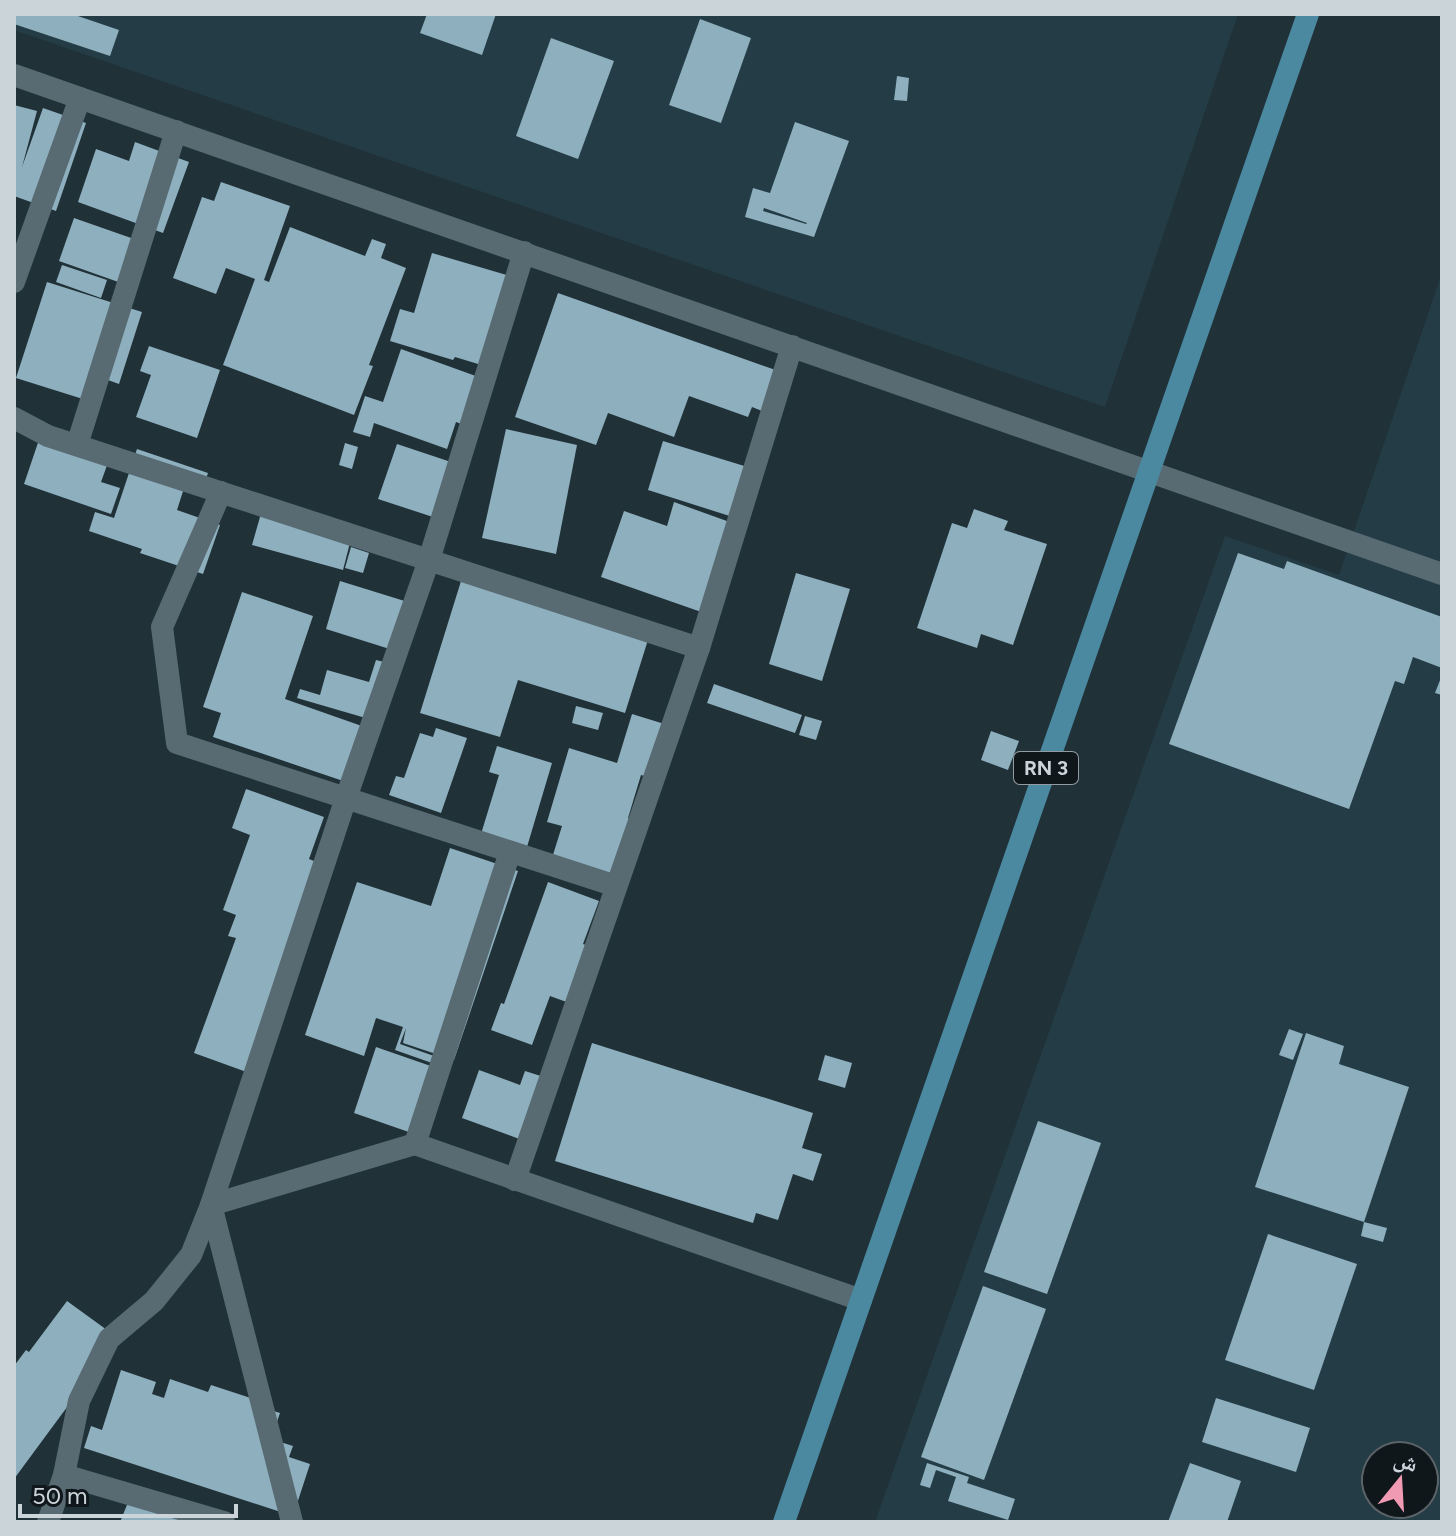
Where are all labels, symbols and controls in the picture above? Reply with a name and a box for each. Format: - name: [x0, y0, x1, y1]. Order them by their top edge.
- road number: RN 3: [1014, 752, 1078, 784]
- north arrow: [1360, 1440, 1440, 1520]
- text: ش: [1391, 1445, 1421, 1478]
- scale bar: [20, 1468, 236, 1518]
- text: 50 m: [32, 1481, 88, 1510]

